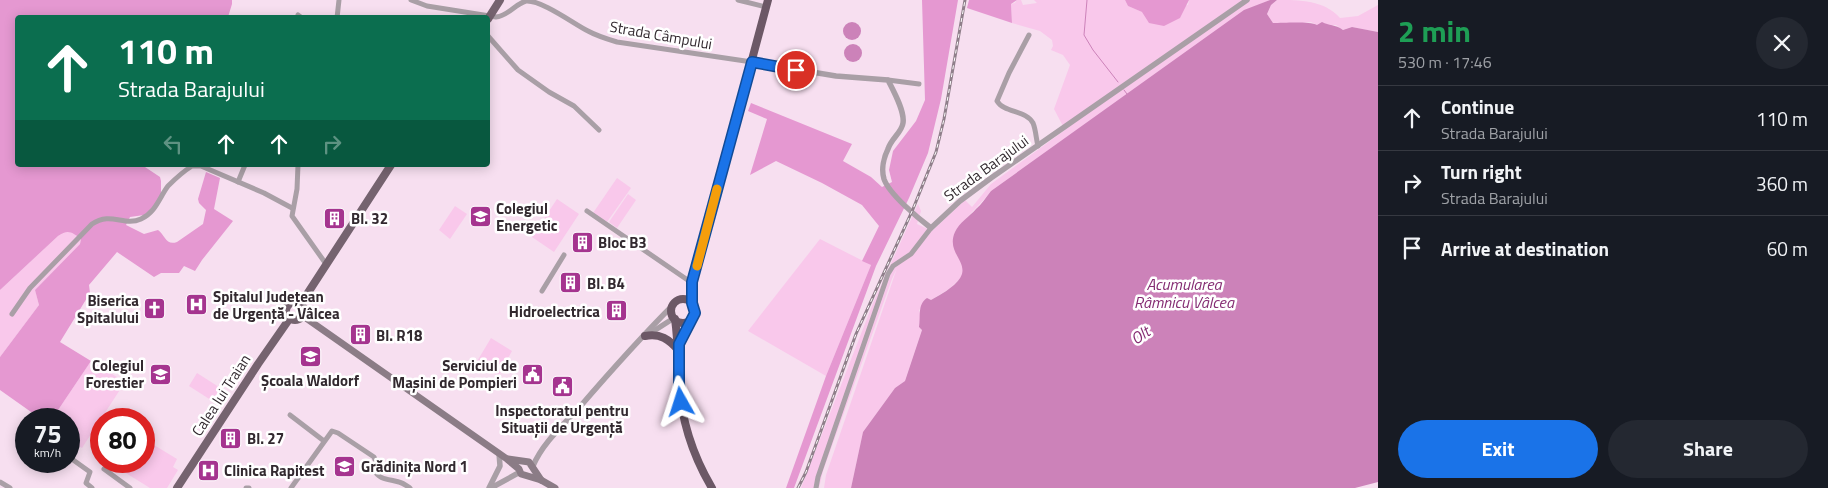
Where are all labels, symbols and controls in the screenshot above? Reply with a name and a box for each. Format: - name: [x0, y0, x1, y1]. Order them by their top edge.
- text: 2 min: [1398, 8, 1471, 54]
- street label: Strada Câmpului: [608, 15, 714, 55]
- button: close: [1756, 17, 1808, 69]
- text: 110 m: [118, 24, 214, 78]
- icon: ahead: [35, 35, 100, 100]
- pin: [775, 49, 817, 91]
- text: 530 m · 17:46: [1398, 50, 1492, 74]
- icon: arrive: [782, 56, 810, 84]
- text: Strada Barajului: [118, 72, 265, 106]
- text: Continue: [1441, 92, 1514, 121]
- icon: ahead: [1398, 104, 1426, 132]
- text: 110 m: [1756, 104, 1808, 133]
- text: Strada Barajului: [1441, 121, 1548, 145]
- street label: Strada Barajului: [939, 129, 1033, 207]
- icon: left: [159, 130, 187, 158]
- icon: ahead: [212, 130, 240, 158]
- icon: ahead: [265, 130, 293, 158]
- icon: right: [318, 130, 346, 158]
- text: Turn right: [1441, 157, 1522, 186]
- icon: right: [1398, 169, 1426, 197]
- text: 360 m: [1756, 169, 1808, 198]
- text: Strada Barajului: [1441, 186, 1548, 210]
- place label: Colegiul Energetic: [496, 197, 558, 237]
- school or university icon: Colegiul Energetic: [468, 205, 492, 229]
- building icon: Bl. 32: [323, 206, 347, 230]
- place label: Bl. 32: [351, 207, 388, 230]
- building icon: Bloc B3: [570, 230, 594, 254]
- place label: Bloc B3: [598, 231, 647, 254]
- icon: arrive: [1398, 234, 1426, 262]
- text: Arrive at destination: [1441, 234, 1609, 263]
- text: 60 m: [1767, 234, 1808, 263]
- building icon: Bl. B4: [559, 271, 583, 295]
- place label: Bl. B4: [587, 272, 625, 295]
- water label: Acumularea Râmnicu Vâlcea: [1134, 272, 1235, 314]
- place label: Spitalul Județean de Urgență - Vâlcea: [213, 285, 340, 325]
- place label: Biserica Spitalului: [77, 289, 139, 329]
- hospital icon: Spitalul Județean de Urgență - Vâlcea: [185, 293, 209, 317]
- church icon: Biserica Spitalului: [143, 297, 167, 321]
- building icon: Hidroelectrica: [604, 299, 628, 323]
- place label: Hidroelectrica: [509, 300, 600, 323]
- water label: Olt: [1126, 319, 1156, 350]
- building icon: Bl. R18: [348, 323, 372, 347]
- place label: Bl. R18: [376, 324, 422, 347]
- school or university icon: Școala Waldorf: [298, 345, 322, 369]
- street label: Calea lui Traian: [186, 349, 256, 441]
- place label: Colegiul Forestier: [85, 354, 144, 394]
- place label: Serviciul de Mașini de Pompieri: [392, 354, 517, 394]
- school or university icon: Colegiul Forestier: [148, 362, 172, 386]
- public building icon: Serviciul de Mașini de Pompieri: [521, 362, 545, 386]
- place label: Școala Waldorf: [261, 369, 360, 392]
- public building icon: Inspectoratul pentru Situații de Urgență: [550, 375, 574, 399]
- position arrow: [654, 375, 706, 427]
- place label: Inspectoratul pentru Situații de Urgență: [495, 399, 629, 439]
- speed limit sign: 80: [90, 408, 155, 473]
- text: 75: [33, 415, 62, 453]
- button: Exit: [1398, 420, 1598, 478]
- button: Share: [1608, 420, 1808, 478]
- building icon: Bl. 27: [219, 426, 243, 450]
- place label: Bl. 27: [247, 427, 284, 450]
- text: km/h: [34, 443, 61, 462]
- school or university icon: Grădinița Nord 1: [333, 454, 357, 478]
- place label: Grădinița Nord 1: [361, 455, 468, 478]
- hospital icon: Clinica Rapitest: [196, 458, 220, 482]
- place label: Clinica Rapitest: [224, 459, 325, 482]

